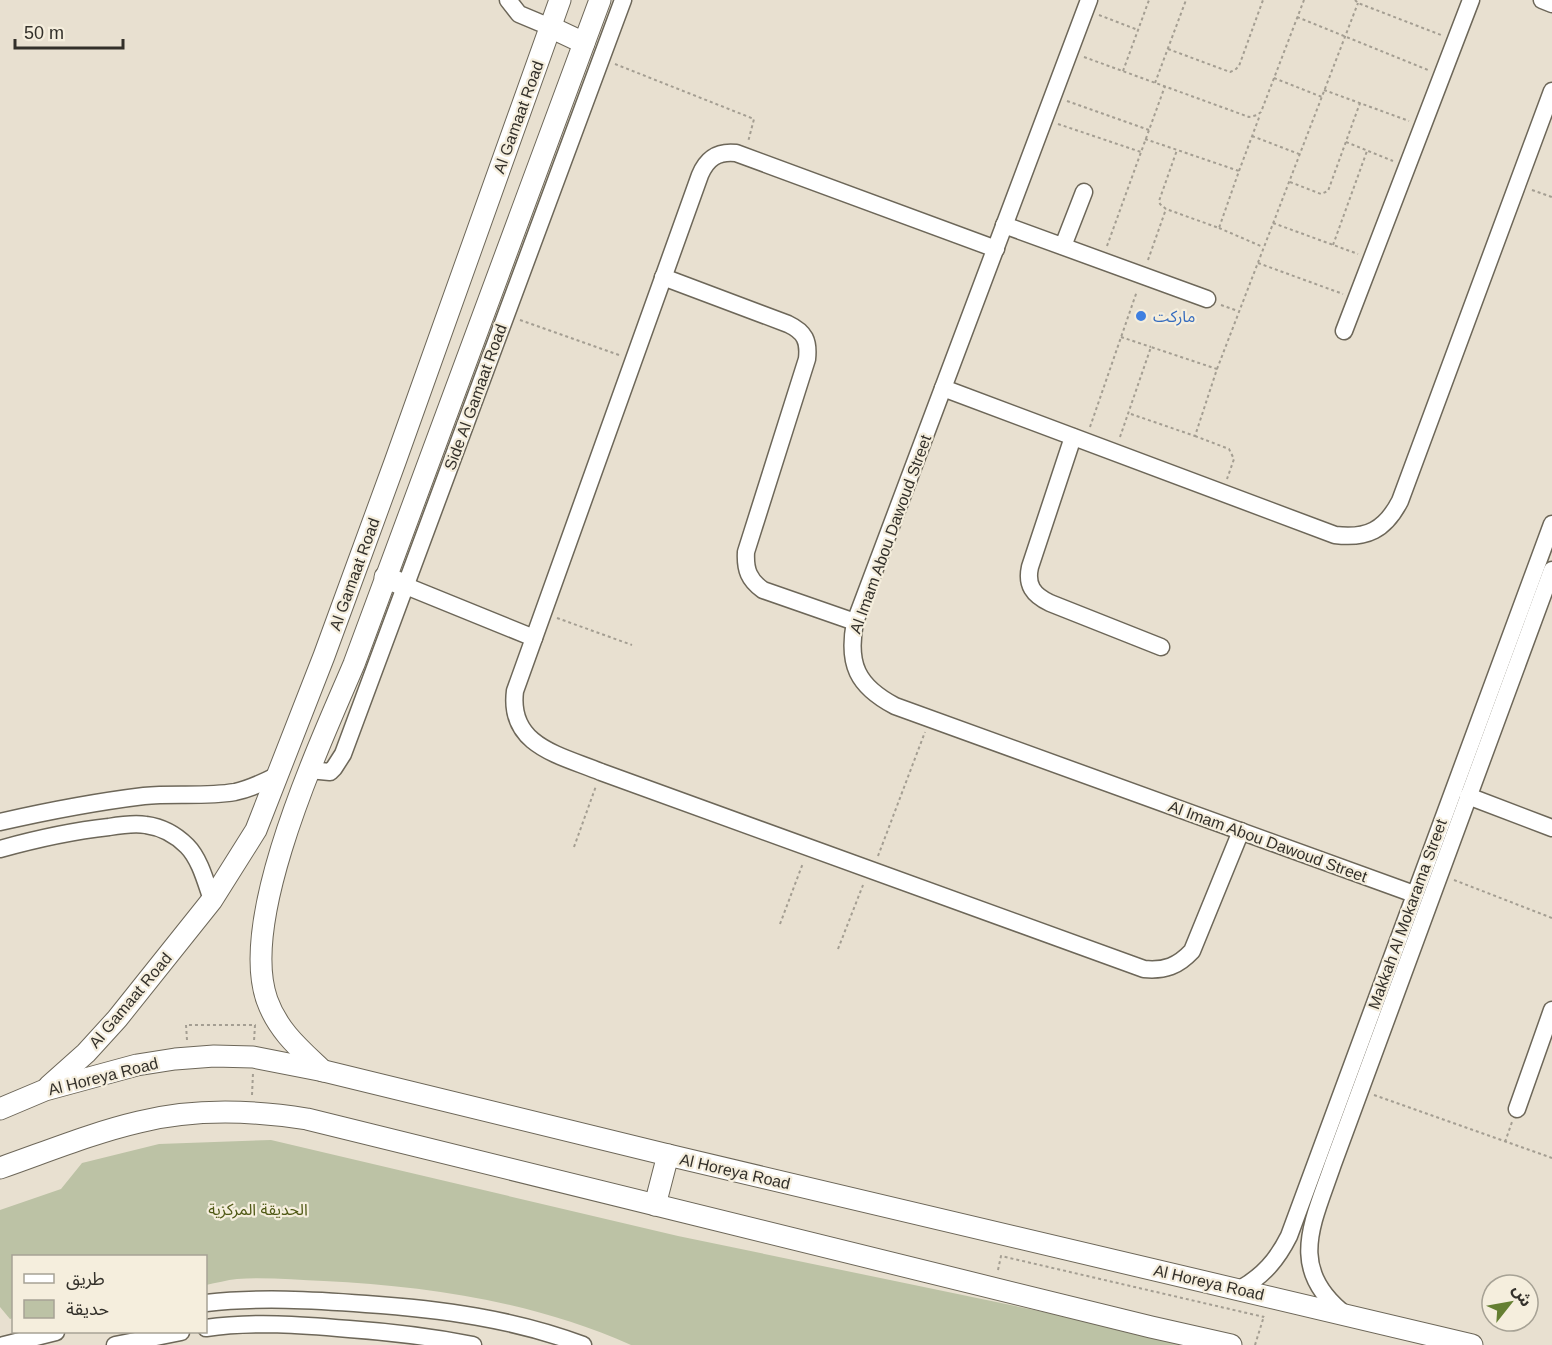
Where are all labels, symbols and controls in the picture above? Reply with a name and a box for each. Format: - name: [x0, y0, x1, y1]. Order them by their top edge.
- scale bar: [15, 12, 123, 50]
- text: 50 m: [24, 23, 64, 43]
- street label: Al Gamaat Road: [490, 59, 547, 176]
- place label: ماركت: [1153, 308, 1195, 326]
- marker: ماركت: [1134, 309, 1148, 323]
- street label: Side Al Gamaat Road: [441, 322, 510, 472]
- street label: Al Imam Abou Dawoud Street: [847, 432, 935, 636]
- street label: Al Gamaat Road: [326, 516, 383, 633]
- street label: Al Imam Abou Dawoud Street: [1166, 798, 1370, 886]
- street label: Makkah Al Mokarama Street: [1365, 816, 1450, 1012]
- street label: Al Gamaat Road: [86, 950, 175, 1051]
- street label: Al Horeya Road: [46, 1055, 160, 1098]
- street label: Al Horeya Road: [678, 1151, 792, 1192]
- park label: الحديقة المركزية: [208, 1201, 308, 1219]
- legend: [12, 1255, 207, 1333]
- street label: Al Horeya Road: [1152, 1262, 1266, 1303]
- text: طريق: [66, 1269, 105, 1290]
- north arrow: [1480, 1273, 1540, 1333]
- text: ش: [1509, 1282, 1535, 1310]
- text: حديقة: [66, 1299, 109, 1319]

